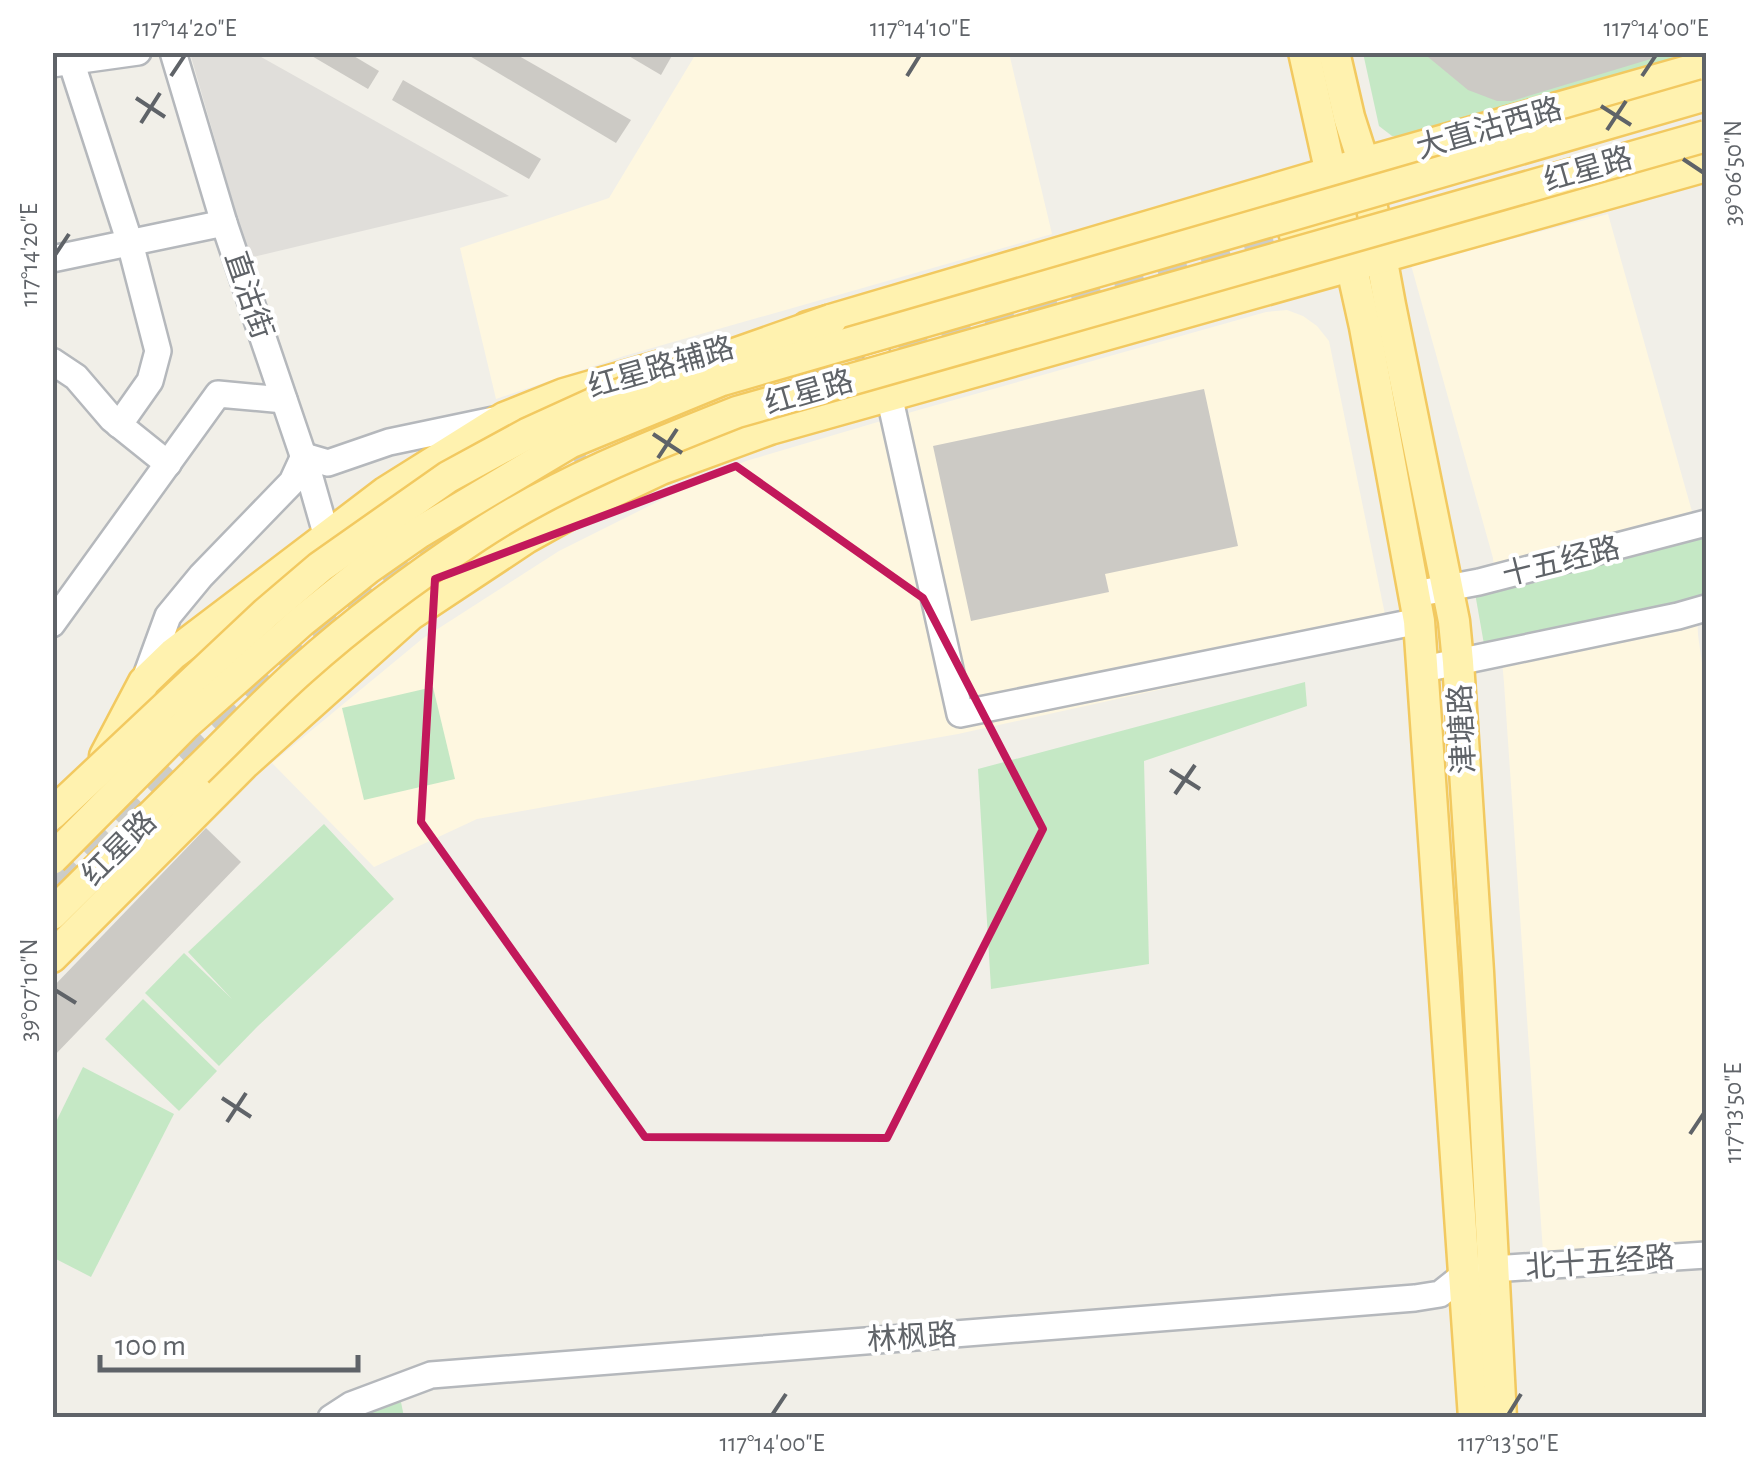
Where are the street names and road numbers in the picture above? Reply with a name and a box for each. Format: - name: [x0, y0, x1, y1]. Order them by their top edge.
- street label: 大直沽西路: [1412, 92, 1566, 164]
- street label: 红星路: [1540, 141, 1636, 197]
- street label: 直沽街: [219, 247, 279, 343]
- street label: 红星路辅路: [584, 331, 738, 403]
- street label: 红星路: [761, 364, 857, 420]
- street label: 十五经路: [1499, 531, 1623, 591]
- street label: 津塘路: [1444, 683, 1480, 775]
- street label: 红星路: [76, 805, 162, 891]
- street label: 北十五经路: [1524, 1241, 1676, 1283]
- street label: 林枫路: [866, 1318, 958, 1356]

